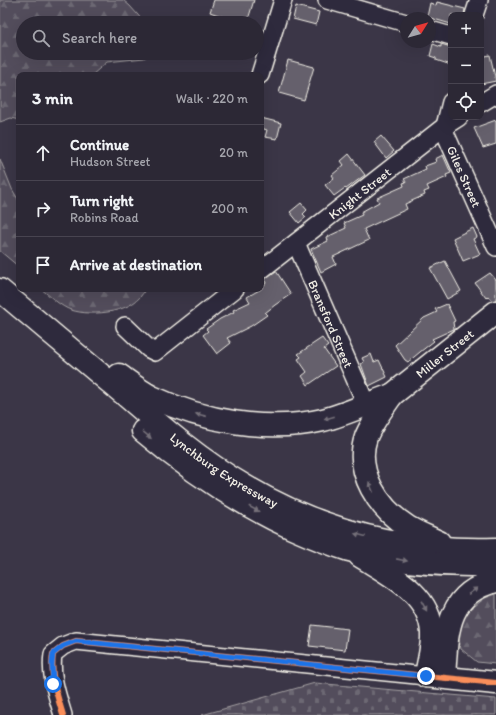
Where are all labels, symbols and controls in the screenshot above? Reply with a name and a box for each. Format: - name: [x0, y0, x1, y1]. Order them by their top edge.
- north arrow: [400, 12, 436, 48]
- map controls: [448, 12, 484, 120]
- button: +: [448, 12, 484, 48]
- search box: [16, 16, 264, 60]
- icon: search: [30, 27, 52, 49]
- text: Search here: [62, 29, 137, 47]
- button: −: [448, 48, 484, 84]
- button: locate: [448, 84, 484, 120]
- text: 3 min: [32, 88, 73, 108]
- text: Walk · 220 m: [176, 91, 248, 106]
- text: Continue: [70, 136, 129, 154]
- icon: ahead: [32, 142, 54, 164]
- street label: Giles Street: [444, 143, 484, 210]
- text: 20 m: [219, 145, 248, 160]
- text: Hudson Street: [70, 154, 151, 169]
- street label: Knight Street: [326, 164, 394, 222]
- text: Turn right: [70, 192, 134, 210]
- icon: right: [32, 198, 54, 220]
- text: 200 m: [211, 201, 248, 216]
- text: Robins Road: [70, 210, 139, 225]
- icon: arrive: [32, 254, 54, 276]
- text: Arrive at destination: [70, 256, 202, 274]
- street label: Bransford Street: [305, 278, 356, 370]
- street label: Miller Street: [413, 326, 477, 381]
- one-way arrow: [195, 411, 207, 417]
- one-way arrow: [323, 415, 335, 421]
- one-way arrow: [142, 430, 153, 439]
- street label: Lynchburg Expressway: [167, 430, 281, 511]
- one-way arrow: [368, 481, 374, 492]
- one-way arrow: [248, 506, 259, 512]
- one-way arrow: [354, 531, 367, 537]
- one-way arrow: [396, 557, 408, 563]
- one-way arrow: [467, 587, 478, 595]
- one-way arrow: [420, 600, 427, 612]
- route end: [417, 667, 435, 685]
- route start: [44, 675, 62, 693]

